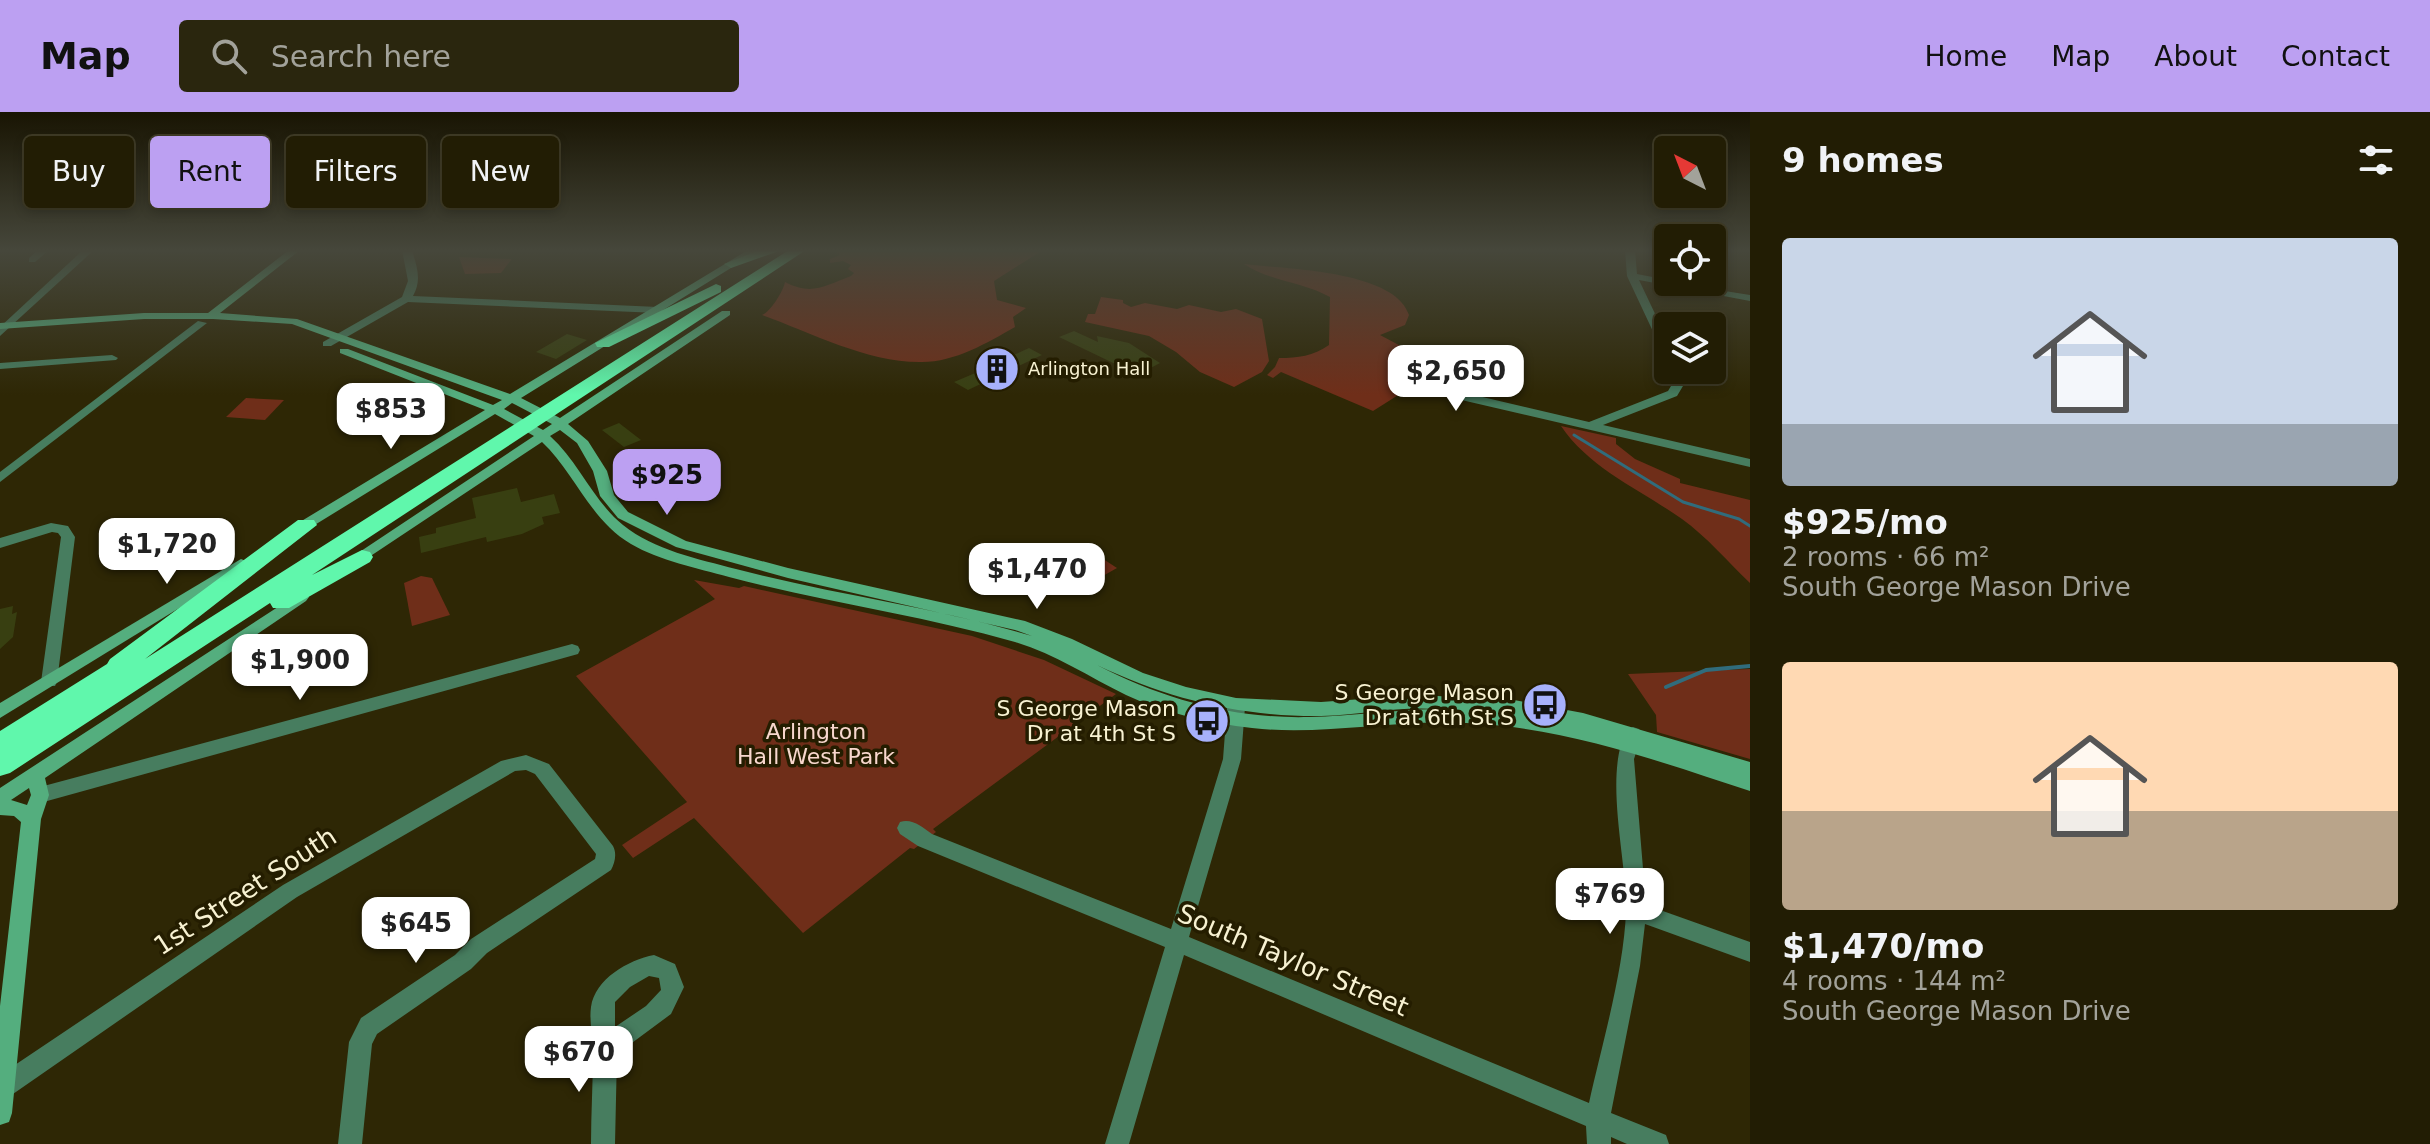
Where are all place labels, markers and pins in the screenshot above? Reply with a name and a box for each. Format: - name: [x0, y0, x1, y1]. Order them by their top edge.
- building icon: Arlington Hall: [973, 345, 1021, 393]
- pin: $2,650: [1391, 345, 1521, 413]
- place label: Arlington Hall: [1028, 358, 1150, 379]
- pin: $853: [344, 383, 438, 451]
- pin: $925: [620, 449, 714, 517]
- pin: $1,720: [102, 518, 232, 586]
- pin: $1,470: [972, 543, 1102, 611]
- pin: $1,900: [235, 634, 365, 702]
- place label: S George Mason Dr at 6th St S: [1335, 680, 1514, 730]
- bus stop icon: S George Mason Dr at 6th St S: [1521, 681, 1569, 729]
- place label: S George Mason Dr at 4th St S: [997, 696, 1176, 746]
- bus stop icon: S George Mason Dr at 4th St S: [1183, 697, 1231, 745]
- pin: $769: [1563, 868, 1657, 936]
- pin: $645: [369, 897, 463, 965]
- pin: $670: [532, 1026, 626, 1094]

